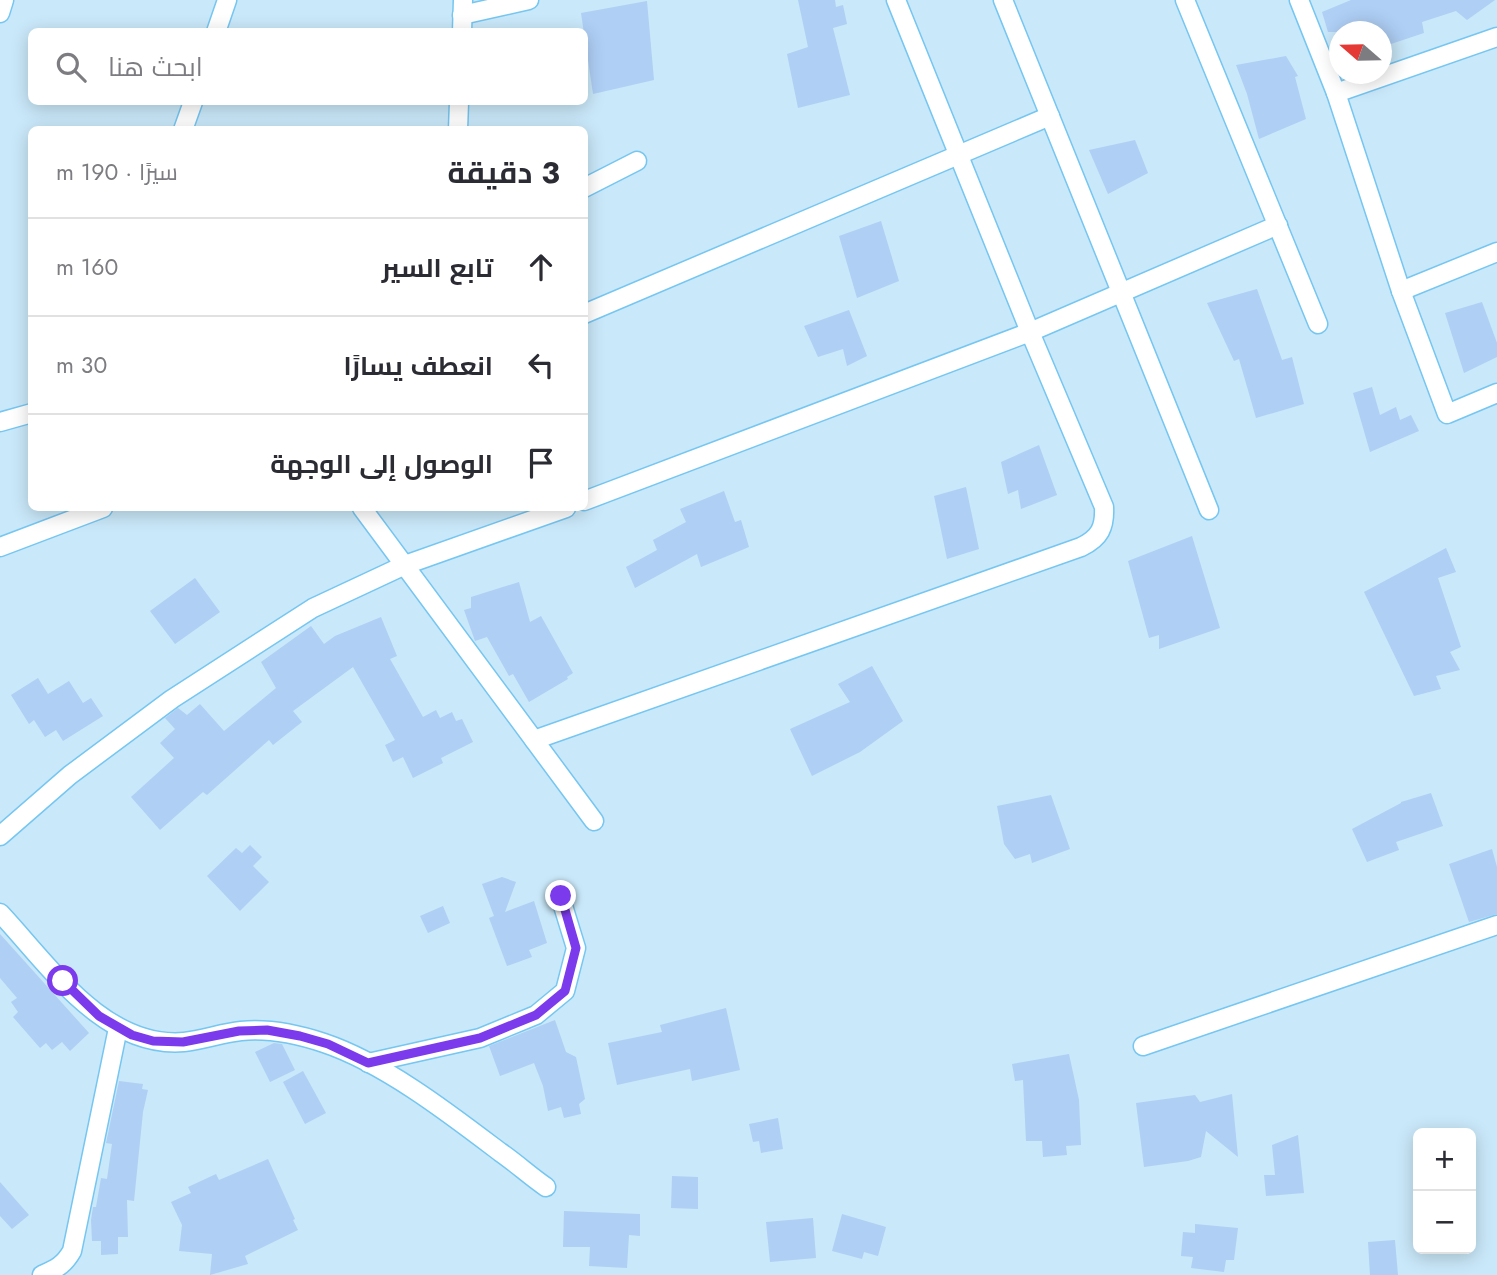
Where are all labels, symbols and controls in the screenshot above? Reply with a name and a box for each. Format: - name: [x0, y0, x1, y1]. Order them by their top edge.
- north arrow: [1329, 21, 1392, 84]
- search box: [28, 28, 588, 105]
- icon: search: [52, 48, 90, 86]
- text: ابحث هنا: [108, 48, 203, 86]
- text: 3 دقيقة: [448, 151, 560, 194]
- text: سيرًا · 190 m: [56, 155, 178, 189]
- icon: ahead: [522, 248, 560, 286]
- text: تابع السير: [382, 249, 493, 287]
- text: 160 m: [56, 250, 118, 284]
- icon: left: [522, 346, 560, 384]
- text: انعطف يسارًا: [343, 347, 493, 385]
- text: 30 m: [56, 348, 107, 382]
- icon: arrive: [522, 444, 560, 482]
- text: الوصول إلى الوجهة: [270, 445, 493, 483]
- route end: [545, 880, 576, 911]
- route start: [47, 965, 78, 996]
- map controls: [1413, 1128, 1476, 1254]
- button: +: [1413, 1128, 1476, 1191]
- button: −: [1413, 1191, 1476, 1254]

